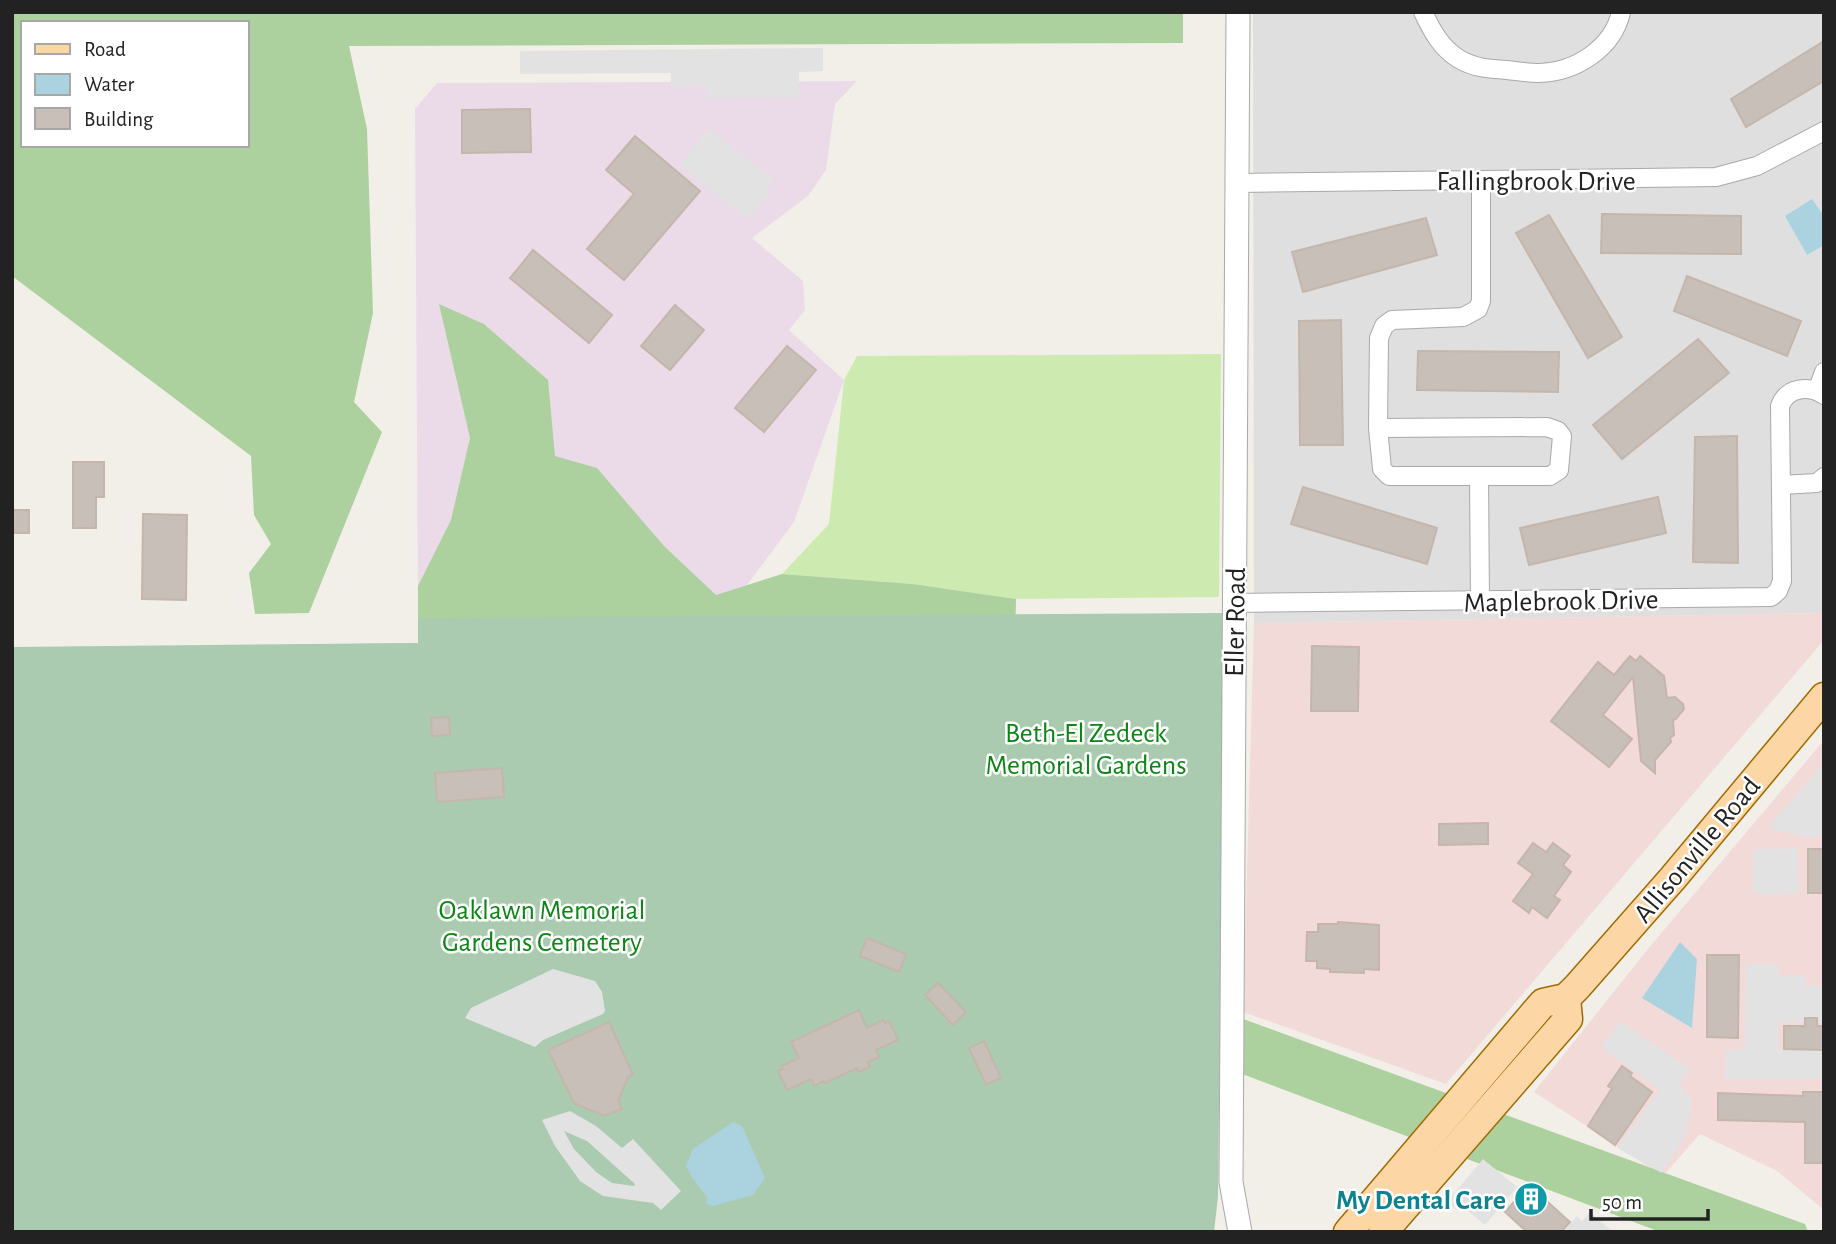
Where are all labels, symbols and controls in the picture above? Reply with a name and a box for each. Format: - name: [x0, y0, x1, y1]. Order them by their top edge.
- legend: [21, 21, 248, 147]
- text: Road: [84, 39, 126, 60]
- text: Water: [84, 74, 134, 95]
- text: Building: [84, 109, 154, 130]
- street label: Fallingbrook Drive: [1436, 168, 1636, 196]
- street label: Eller Road: [1221, 567, 1251, 677]
- street label: Maplebrook Drive: [1463, 586, 1659, 618]
- park label: Beth-El Zedeck Memorial Gardens: [985, 720, 1187, 780]
- street label: Allisonville Road: [1629, 772, 1766, 928]
- park label: Oaklawn Memorial Gardens Cemetery: [439, 897, 645, 957]
- scale bar: [1591, 1178, 1708, 1222]
- building icon: My Dental Care: [1512, 1180, 1550, 1218]
- place label: My Dental Care: [1336, 1187, 1506, 1215]
- text: 50 m: [1602, 1192, 1642, 1213]

